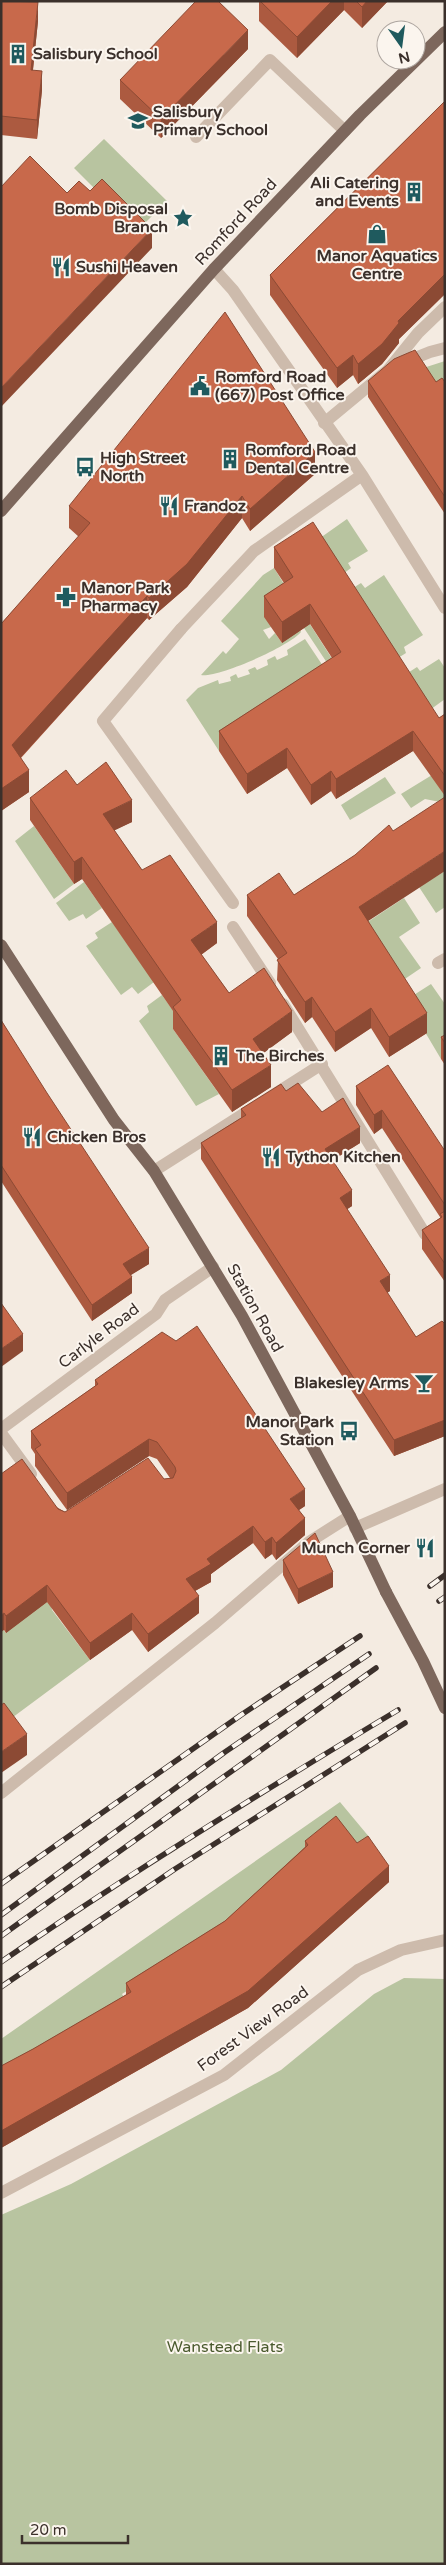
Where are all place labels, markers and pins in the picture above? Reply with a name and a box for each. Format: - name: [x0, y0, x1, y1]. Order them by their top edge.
- building icon: Salisbury School: [7, 43, 29, 65]
- place label: Salisbury School: [33, 44, 158, 64]
- place label: Salisbury Primary School: [153, 102, 268, 140]
- school or university icon: Salisbury Primary School: [127, 110, 149, 132]
- place label: Ali Catering and Events: [310, 173, 399, 211]
- building icon: Ali Catering and Events: [403, 181, 425, 203]
- place label: Bomb Disposal Branch: [54, 199, 168, 237]
- place icon: Bomb Disposal Branch: [172, 207, 194, 229]
- shop icon: Manor Aquatics Centre: [366, 223, 388, 245]
- place label: Manor Aquatics Centre: [317, 246, 438, 284]
- restaurant icon: Sushi Heaven: [50, 256, 72, 278]
- place label: Sushi Heaven: [76, 257, 178, 277]
- place label: Romford Road (667) Post Office: [215, 367, 344, 405]
- public building icon: Romford Road (667) Post Office: [189, 375, 211, 397]
- place label: Romford Road Dental Centre: [245, 440, 356, 478]
- place label: High Street North: [100, 448, 187, 486]
- building icon: Romford Road Dental Centre: [219, 448, 241, 470]
- bus stop icon: High Street North: [74, 456, 96, 478]
- restaurant icon: Frandoz: [158, 495, 180, 517]
- place label: Frandoz: [184, 496, 246, 516]
- place label: Manor Park Pharmacy: [81, 578, 170, 616]
- pharmacy icon: Manor Park Pharmacy: [55, 586, 77, 608]
- building icon: The Birches: [210, 1045, 232, 1067]
- place label: The Birches: [235, 1046, 325, 1066]
- restaurant icon: Chicken Bros: [21, 1126, 43, 1148]
- place label: Chicken Bros: [47, 1127, 147, 1147]
- restaurant icon: Tython Kitchen: [260, 1146, 282, 1168]
- place label: Tython Kitchen: [285, 1147, 401, 1167]
- bar icon: Blakesley Arms: [413, 1372, 435, 1394]
- place label: Blakesley Arms: [294, 1373, 409, 1393]
- place label: Manor Park Station: [246, 1412, 334, 1450]
- bus stop icon: Manor Park Station: [338, 1420, 360, 1442]
- restaurant icon: Munch Corner: [414, 1537, 436, 1559]
- place label: Munch Corner: [301, 1538, 411, 1558]

